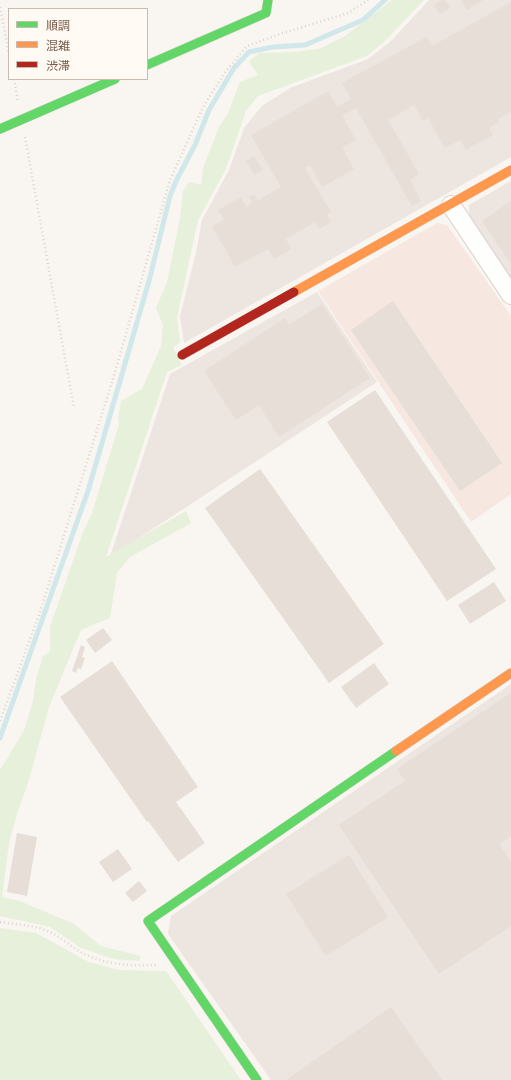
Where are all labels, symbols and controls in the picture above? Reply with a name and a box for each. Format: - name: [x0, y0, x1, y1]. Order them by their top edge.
- legend: [8, 8, 148, 80]
- text: 順調: [46, 19, 70, 33]
- text: 混雑: [46, 39, 70, 53]
- text: 渋滞: [46, 59, 70, 73]

